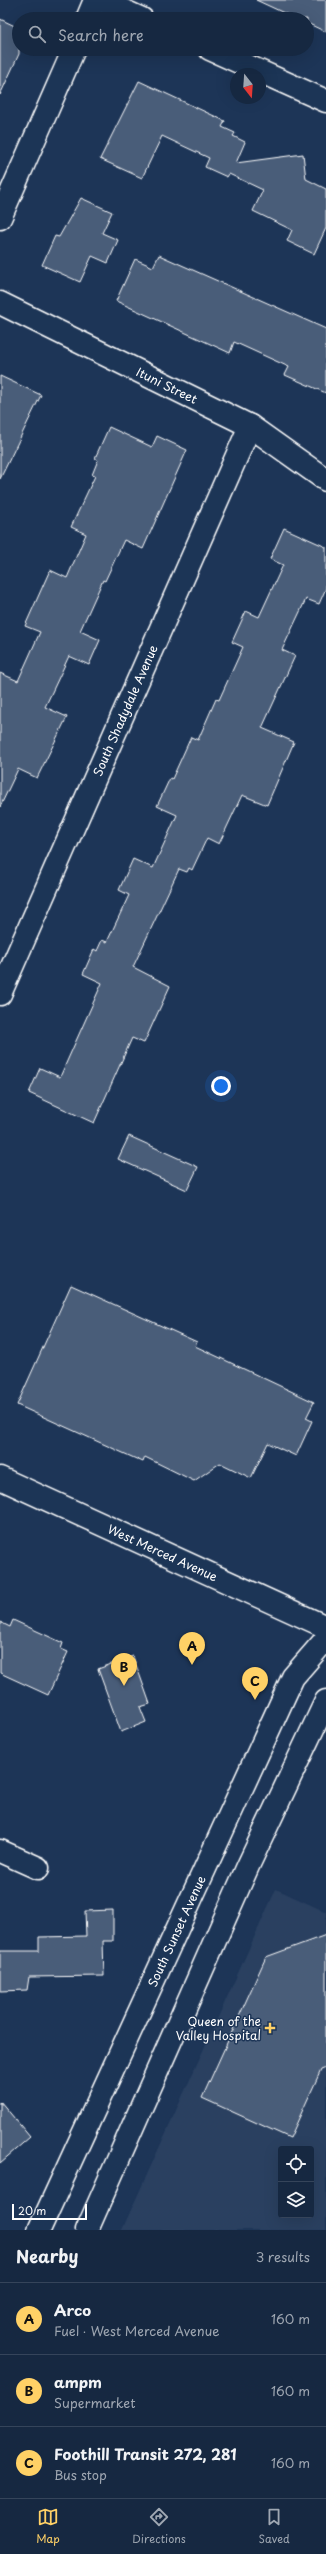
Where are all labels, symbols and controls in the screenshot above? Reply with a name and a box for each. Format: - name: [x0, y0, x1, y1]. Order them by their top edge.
- search box: [12, 12, 314, 56]
- icon: search: [26, 23, 48, 45]
- text: Search here: [58, 23, 144, 46]
- north arrow: [230, 68, 266, 104]
- street label: Ituni Street: [133, 362, 201, 408]
- street label: South Shadydale Avenue: [88, 641, 162, 779]
- your location: [211, 1076, 231, 1096]
- street label: West Merced Avenue: [105, 1519, 221, 1585]
- pin: A: [179, 1632, 205, 1665]
- pin: B: [111, 1653, 137, 1686]
- pin: C: [242, 1667, 268, 1700]
- street label: South Sunset Avenue: [143, 1872, 210, 1990]
- place label: Queen of the Valley Hospital: [176, 2012, 261, 2044]
- marker: Queen of the Valley Hospital: [264, 2022, 276, 2034]
- map controls: [278, 2146, 314, 2218]
- button: locate: [278, 2146, 314, 2182]
- button: layers: [278, 2182, 314, 2218]
- scale bar: [12, 2202, 87, 2221]
- text: 20 m: [18, 2202, 46, 2219]
- text: Nearby: [16, 2243, 78, 2269]
- text: 3 results: [256, 2247, 310, 2266]
- text: Arco: [54, 2298, 91, 2321]
- text: A: [24, 2309, 34, 2328]
- text: 160 m: [271, 2309, 310, 2328]
- text: Fuel · West Merced Avenue: [54, 2321, 220, 2340]
- text: ampm: [54, 2370, 102, 2393]
- text: B: [25, 2381, 33, 2400]
- text: 160 m: [271, 2381, 310, 2400]
- text: Supermarket: [54, 2393, 136, 2412]
- text: Foothill Transit 272, 281: [54, 2442, 237, 2465]
- text: C: [24, 2453, 34, 2472]
- text: 160 m: [271, 2453, 310, 2472]
- text: Bus stop: [54, 2465, 107, 2484]
- tab: Map: [36, 2506, 60, 2547]
- tab: Directions: [132, 2506, 186, 2547]
- tab: Saved: [258, 2506, 290, 2547]

